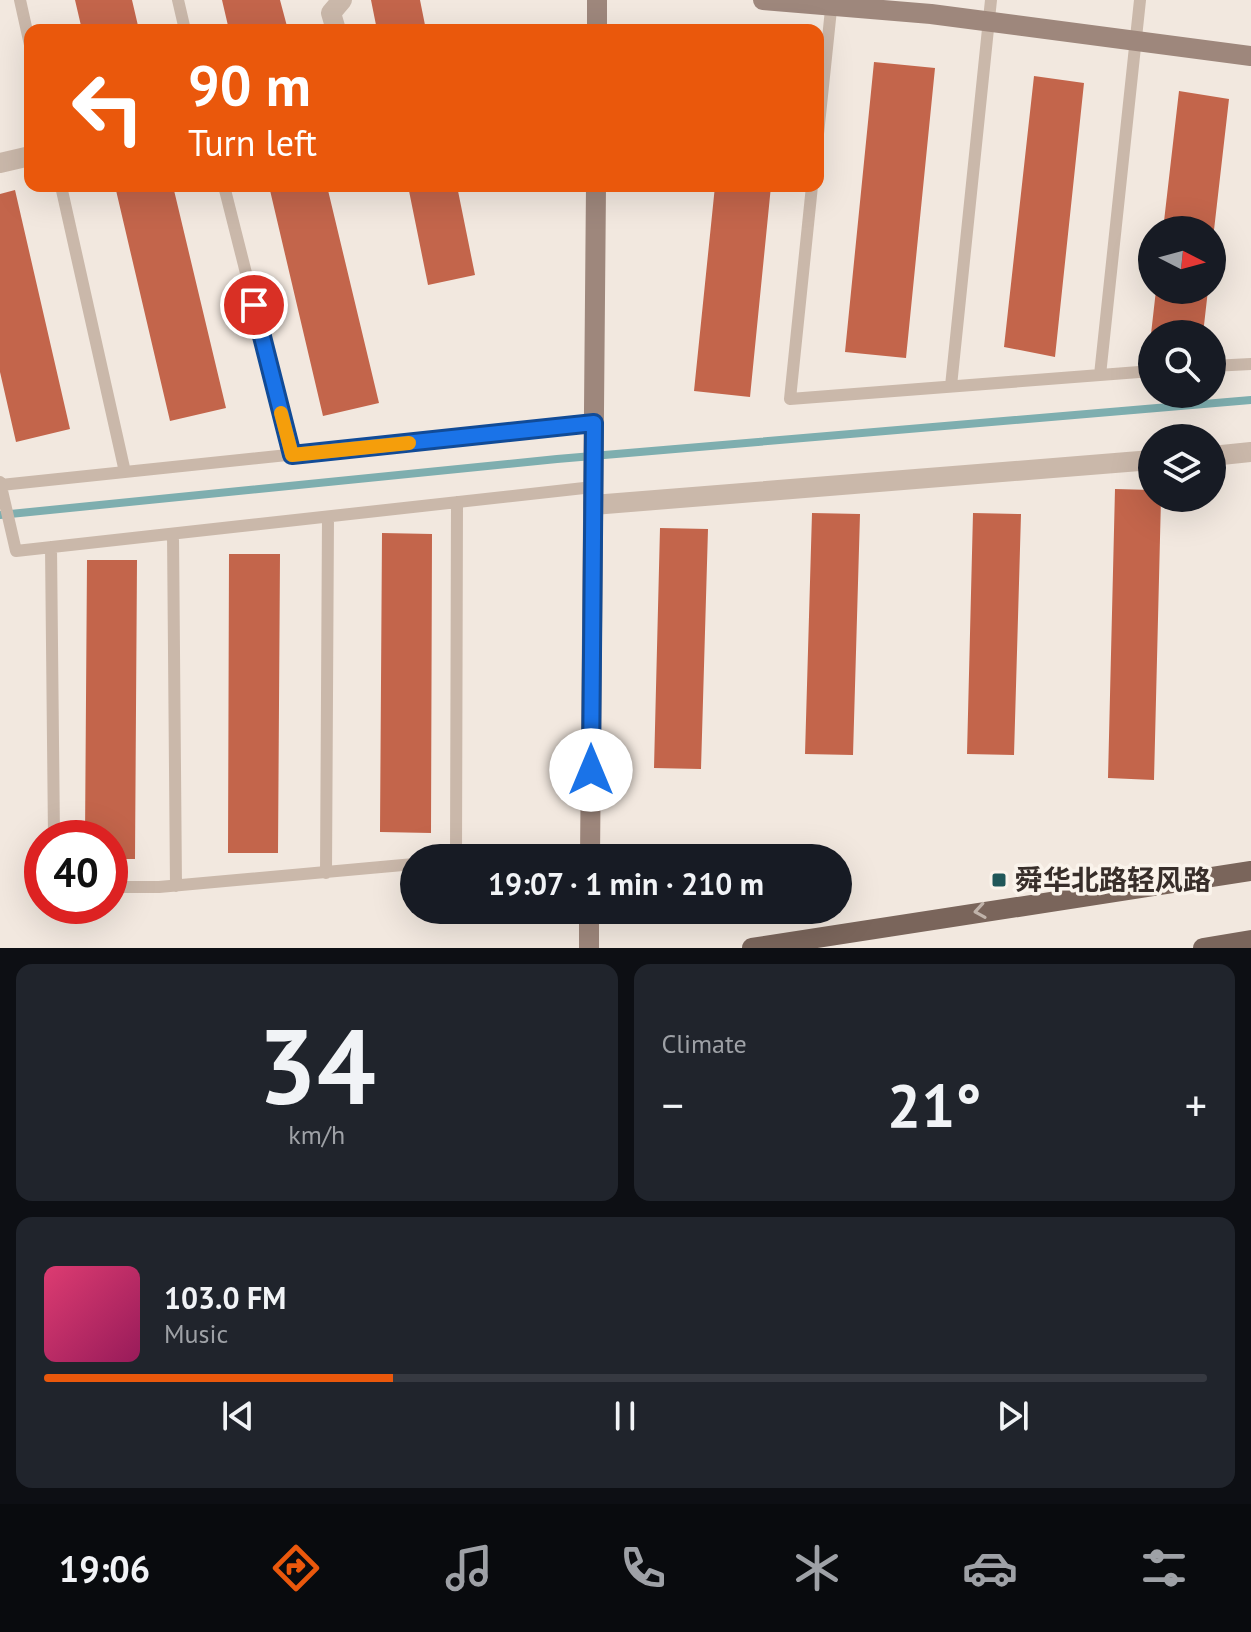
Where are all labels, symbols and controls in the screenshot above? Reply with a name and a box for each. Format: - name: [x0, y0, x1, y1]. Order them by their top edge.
- text: 90 m: [188, 49, 311, 121]
- icon: left: [56, 56, 160, 160]
- text: Turn left: [188, 119, 317, 166]
- north arrow: [1138, 216, 1226, 304]
- map controls: [1138, 216, 1226, 512]
- pin: [220, 271, 288, 339]
- icon: arrive: [232, 283, 276, 327]
- button: search: [1138, 320, 1226, 408]
- button: layers: [1138, 424, 1226, 512]
- position arrow: [549, 728, 633, 812]
- speed limit sign: 40: [24, 820, 128, 924]
- place label: 舜华北路轻风路: [1015, 861, 1211, 898]
- text: 19:07 · 1 min · 210 m: [488, 864, 764, 903]
- marker: 舜华北路轻风路: [990, 871, 1008, 889]
- one-way arrow: [973, 902, 987, 919]
- text: 34: [258, 998, 376, 1133]
- text: Climate: [662, 1027, 747, 1060]
- text: 21°: [887, 1066, 981, 1144]
- text: −: [662, 1076, 684, 1133]
- text: +: [1185, 1076, 1207, 1133]
- text: km/h: [288, 1118, 345, 1151]
- text: 103.0 FM: [164, 1278, 286, 1317]
- text: Music: [164, 1317, 228, 1350]
- icon: previous: [216, 1394, 260, 1438]
- icon: pause: [603, 1394, 647, 1438]
- icon: next: [991, 1394, 1035, 1438]
- icon: directions: [268, 1540, 324, 1596]
- icon: music: [441, 1540, 497, 1596]
- icon: phone: [615, 1540, 671, 1596]
- icon: climate: [789, 1540, 845, 1596]
- icon: car: [962, 1540, 1018, 1596]
- icon: filters: [1136, 1540, 1192, 1596]
- text: 19:06: [59, 1545, 150, 1592]

